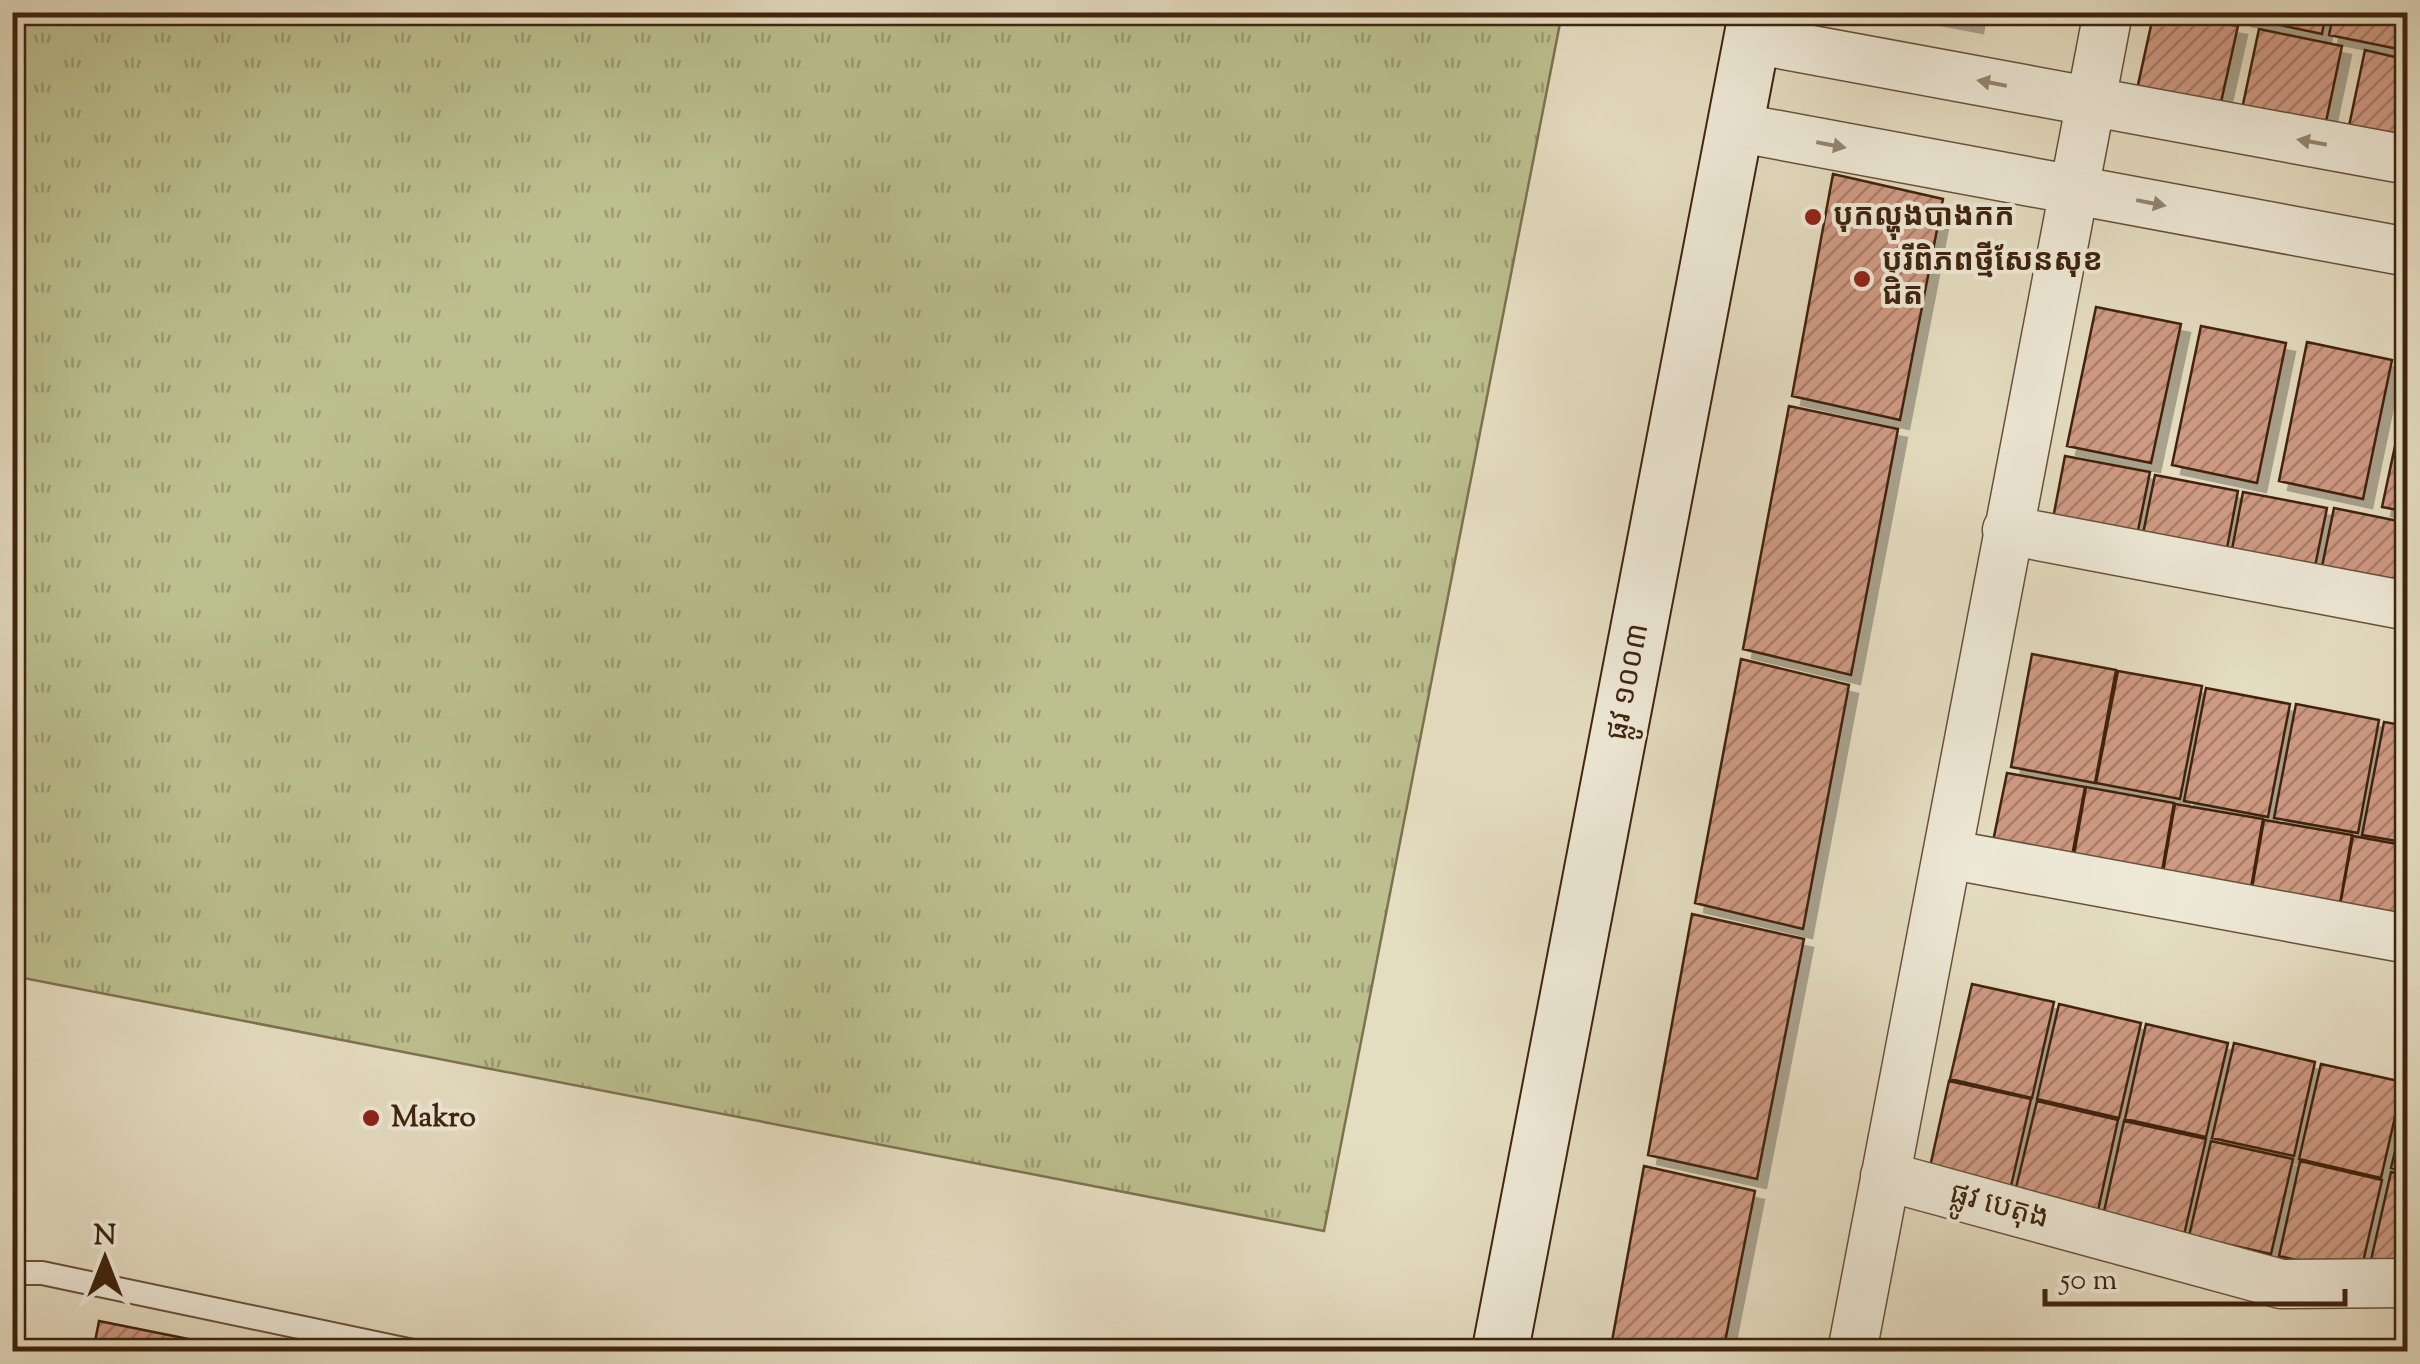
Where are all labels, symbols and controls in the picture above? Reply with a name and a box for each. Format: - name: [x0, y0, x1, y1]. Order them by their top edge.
- one-way arrow: [1976, 75, 2007, 91]
- one-way arrow: [2295, 134, 2327, 149]
- one-way arrow: [1816, 137, 1847, 153]
- place label: បុកល្ហុងបាងកក: [1833, 196, 2015, 240]
- one-way arrow: [2135, 196, 2166, 212]
- marker: បុកល្ហុងបាងកក: [1802, 206, 1824, 228]
- place label: បុរីពិភពថ្មីសែនសុខ ជិត: [1882, 241, 2103, 318]
- marker: បុរីពិភពថ្មីសែនសុខ ជិត: [1851, 268, 1873, 290]
- street label: ផ្លូវ ១០០៣: [1597, 620, 1663, 744]
- place label: Makro: [391, 1097, 476, 1140]
- marker: Makro: [360, 1107, 382, 1129]
- street label: ផ្លូវ បេតុង: [1944, 1173, 2053, 1243]
- north arrow: [55, 1209, 155, 1309]
- text: N: [94, 1217, 116, 1257]
- scale bar: [2045, 1244, 2345, 1306]
- text: 50 m: [2058, 1260, 2118, 1303]

